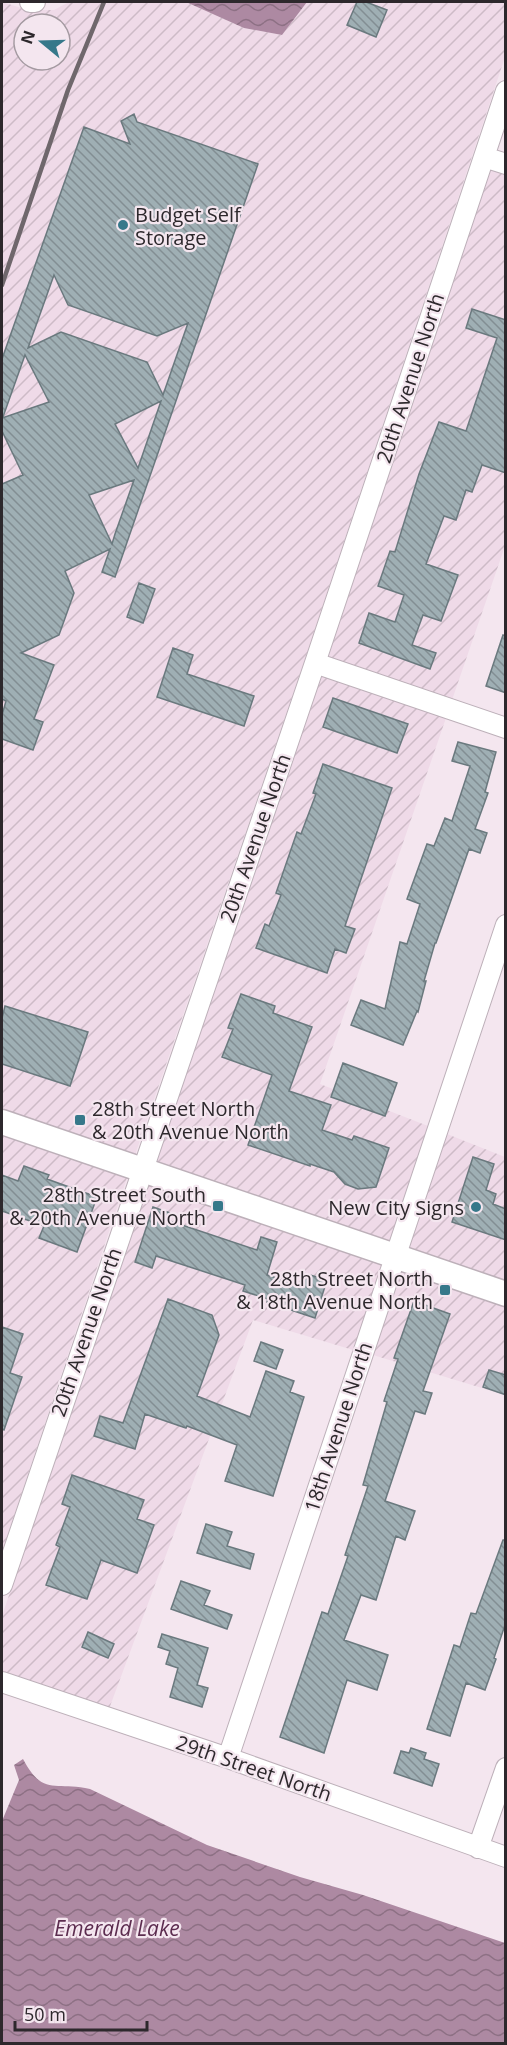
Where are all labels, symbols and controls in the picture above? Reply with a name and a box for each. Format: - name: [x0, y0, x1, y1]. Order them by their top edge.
- north arrow: [12, 12, 72, 72]
- text: N: [15, 27, 40, 47]
- place label: Budget Self Storage: [135, 201, 242, 251]
- marker: Budget Self Storage: [116, 218, 130, 232]
- street label: 20th Avenue North: [370, 290, 450, 466]
- street label: 20th Avenue North: [213, 750, 297, 926]
- place label: 28th Street North & 20th Avenue North: [92, 1095, 289, 1145]
- marker: 28th Street North & 20th Avenue North: [73, 1113, 87, 1127]
- place label: 28th Street South & 20th Avenue North: [9, 1181, 206, 1231]
- place label: New City Signs: [328, 1194, 464, 1221]
- marker: 28th Street South & 20th Avenue North: [211, 1199, 225, 1213]
- marker: New City Signs: [469, 1200, 483, 1214]
- street label: 20th Avenue North: [44, 1244, 128, 1420]
- place label: 28th Street North & 18th Avenue North: [236, 1265, 433, 1315]
- marker: 28th Street North & 18th Avenue North: [438, 1283, 452, 1297]
- street label: 18th Avenue North: [298, 1339, 378, 1515]
- street label: 29th Street North: [172, 1729, 336, 1807]
- water label: Emerald Lake: [54, 1914, 180, 1942]
- scale bar: [15, 1994, 147, 2032]
- text: 50 m: [24, 2002, 66, 2026]

